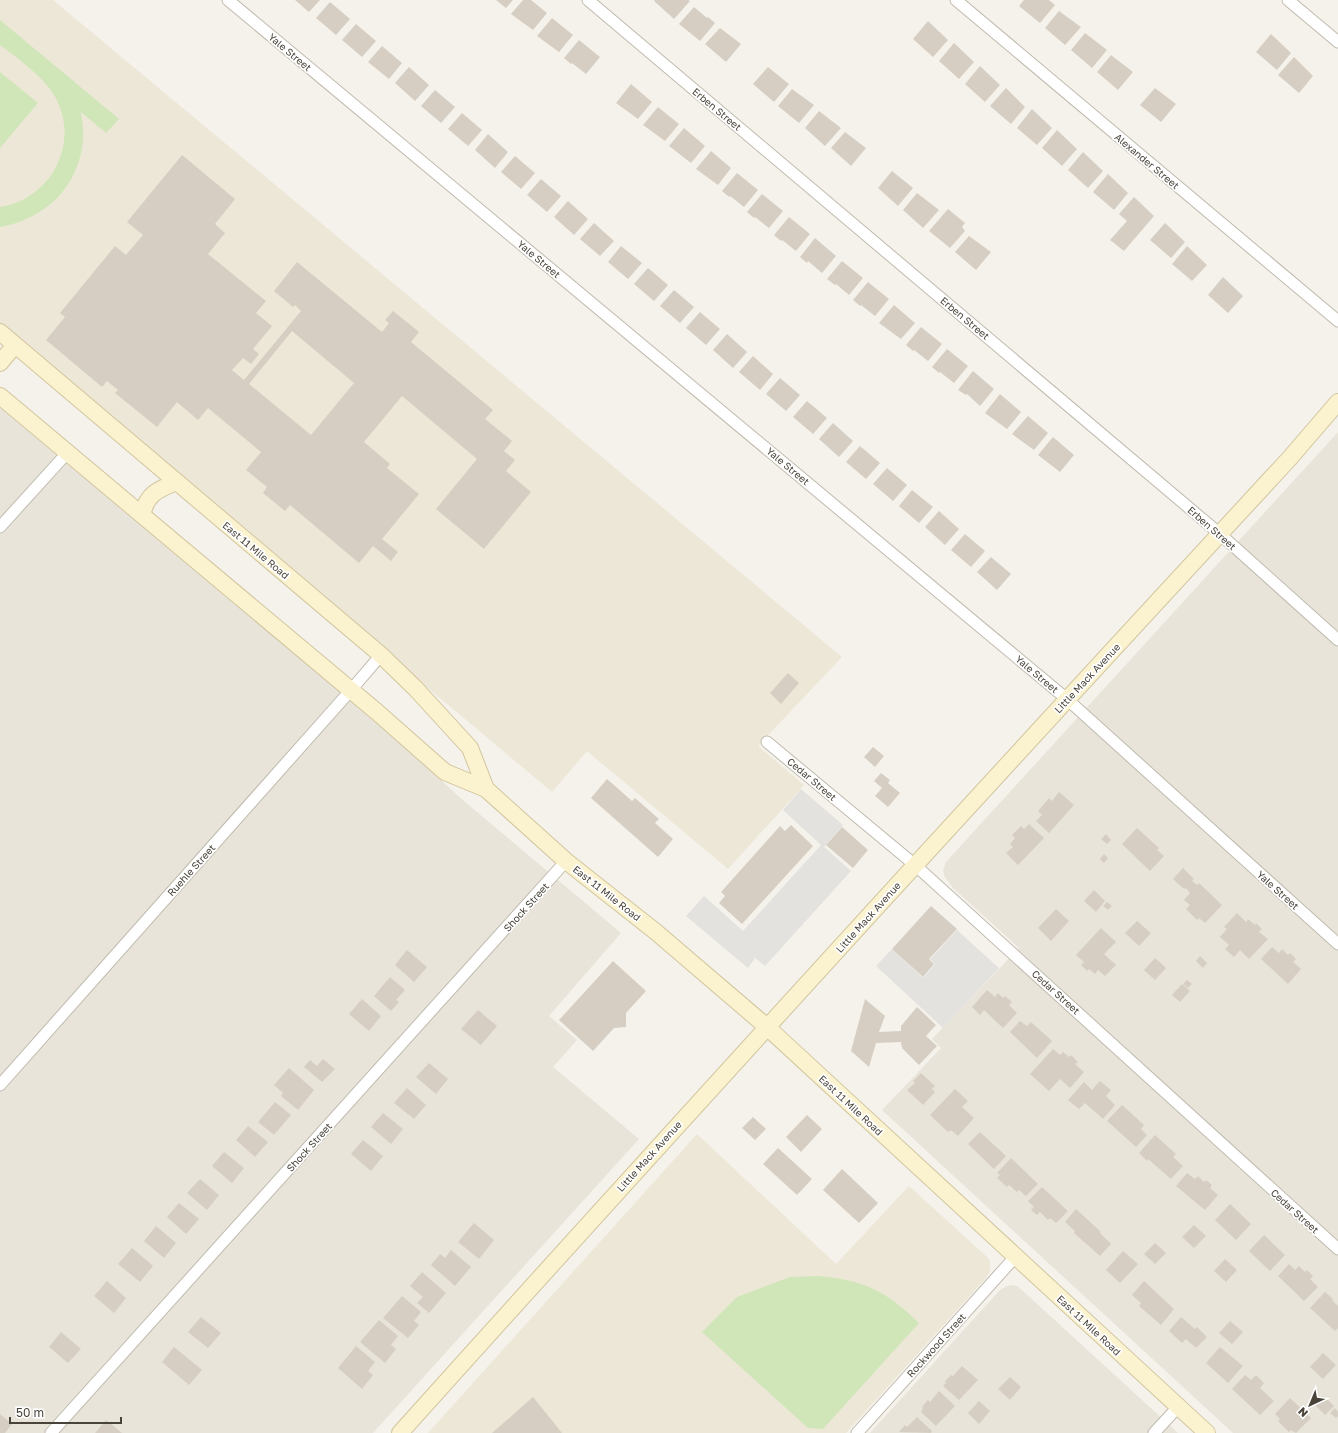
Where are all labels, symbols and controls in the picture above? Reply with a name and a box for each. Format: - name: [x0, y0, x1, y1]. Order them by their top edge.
- street label: Yale Street: [266, 31, 314, 73]
- street label: Erben Street: [690, 85, 744, 133]
- street label: Alexander Street: [1112, 131, 1182, 191]
- street label: Yale Street: [515, 238, 563, 280]
- street label: Erben Street: [938, 294, 992, 342]
- street label: Yale Street: [764, 445, 812, 487]
- street label: Erben Street: [1185, 504, 1239, 552]
- street label: East 11 Mile Road: [220, 519, 292, 581]
- street label: Little Mack Avenue: [1052, 641, 1122, 715]
- street label: Yale Street: [1013, 653, 1061, 695]
- street label: Cedar Street: [785, 755, 839, 803]
- street label: Ruehle Street: [165, 842, 217, 898]
- street label: East 11 Mile Road: [571, 863, 643, 923]
- street label: Yale Street: [1255, 868, 1301, 912]
- street label: Little Mack Avenue: [833, 879, 903, 955]
- street label: Shock Street: [501, 880, 551, 934]
- street label: Cedar Street: [1030, 967, 1082, 1017]
- street label: East 11 Mile Road: [817, 1072, 885, 1138]
- street label: Little Mack Avenue: [614, 1118, 684, 1194]
- street label: Shock Street: [284, 1120, 334, 1174]
- street label: Cedar Street: [1269, 1186, 1321, 1236]
- street label: East 11 Mile Road: [1055, 1292, 1123, 1358]
- street label: Rockwood Street: [904, 1310, 968, 1380]
- north arrow: [1290, 1385, 1330, 1425]
- scale bar: [10, 1399, 121, 1425]
- text: 50 m: [16, 1405, 44, 1420]
- text: N: [1295, 1405, 1310, 1420]

